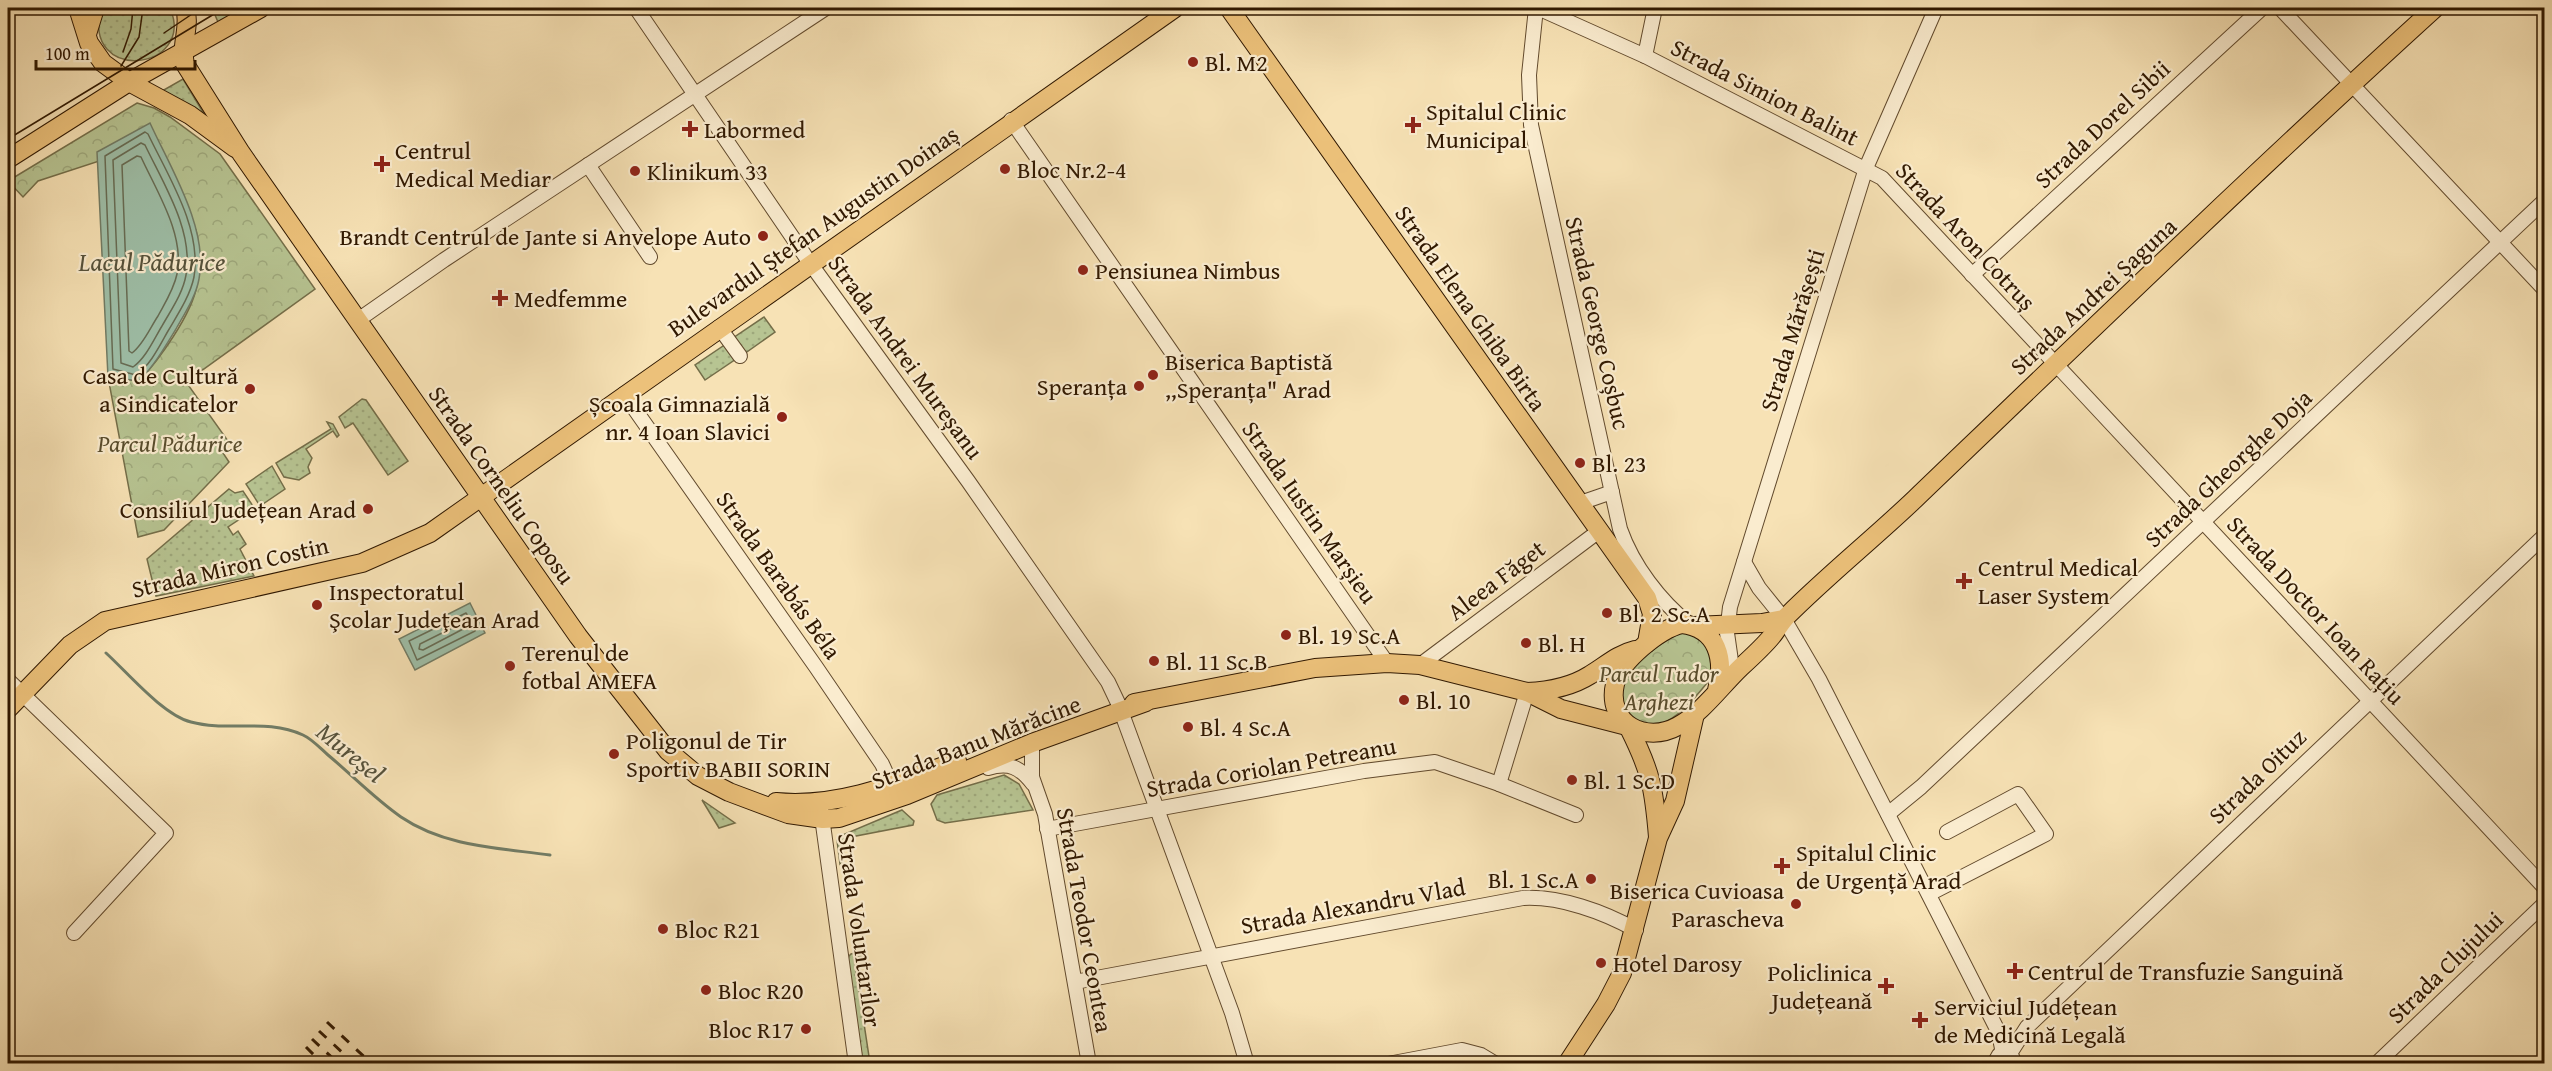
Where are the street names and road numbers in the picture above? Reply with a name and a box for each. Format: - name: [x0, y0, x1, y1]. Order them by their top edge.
- street label: Strada Simion Balint: [1665, 29, 1866, 155]
- street label: Strada Dorel Sibii: [2026, 51, 2178, 196]
- street label: Bulevardul Ștefan Augustin Doinaș: [660, 117, 966, 345]
- street label: Strada Aron Cotruș: [1888, 154, 2044, 318]
- street label: Strada Elena Ghiba Birta: [1387, 198, 1556, 419]
- street label: Strada Andrei Șaguna: [2002, 209, 2185, 383]
- street label: Strada George Coșbuc: [1556, 213, 1640, 433]
- street label: Strada Mărășești: [1751, 244, 1833, 416]
- street label: Strada Andrei Mureșanu: [820, 248, 992, 466]
- street label: Strada Corneliu Coposu: [420, 379, 584, 591]
- street label: Strada Gheorghe Doja: [2136, 380, 2320, 555]
- street label: Strada Iustin Marșieu: [1234, 414, 1386, 610]
- street label: Strada Barabás Béla: [708, 484, 851, 667]
- street label: Strada Doctor Ioan Rațiu: [2219, 508, 2413, 712]
- street label: Strada Miron Costin: [128, 527, 332, 607]
- street label: Aleea Făget: [1439, 531, 1553, 629]
- street label: Strada Banu Mărăcine: [866, 686, 1086, 798]
- street label: Strada Oituz: [2200, 720, 2314, 832]
- street label: Strada Coriolan Petreanu: [1143, 728, 1399, 806]
- street label: Strada Teodor Ceontea: [1048, 805, 1122, 1036]
- street label: Strada Voluntarilor: [829, 831, 891, 1029]
- street label: Strada Alexandru Vlad: [1238, 869, 1468, 943]
- street label: Strada Clujului: [2379, 902, 2511, 1031]

